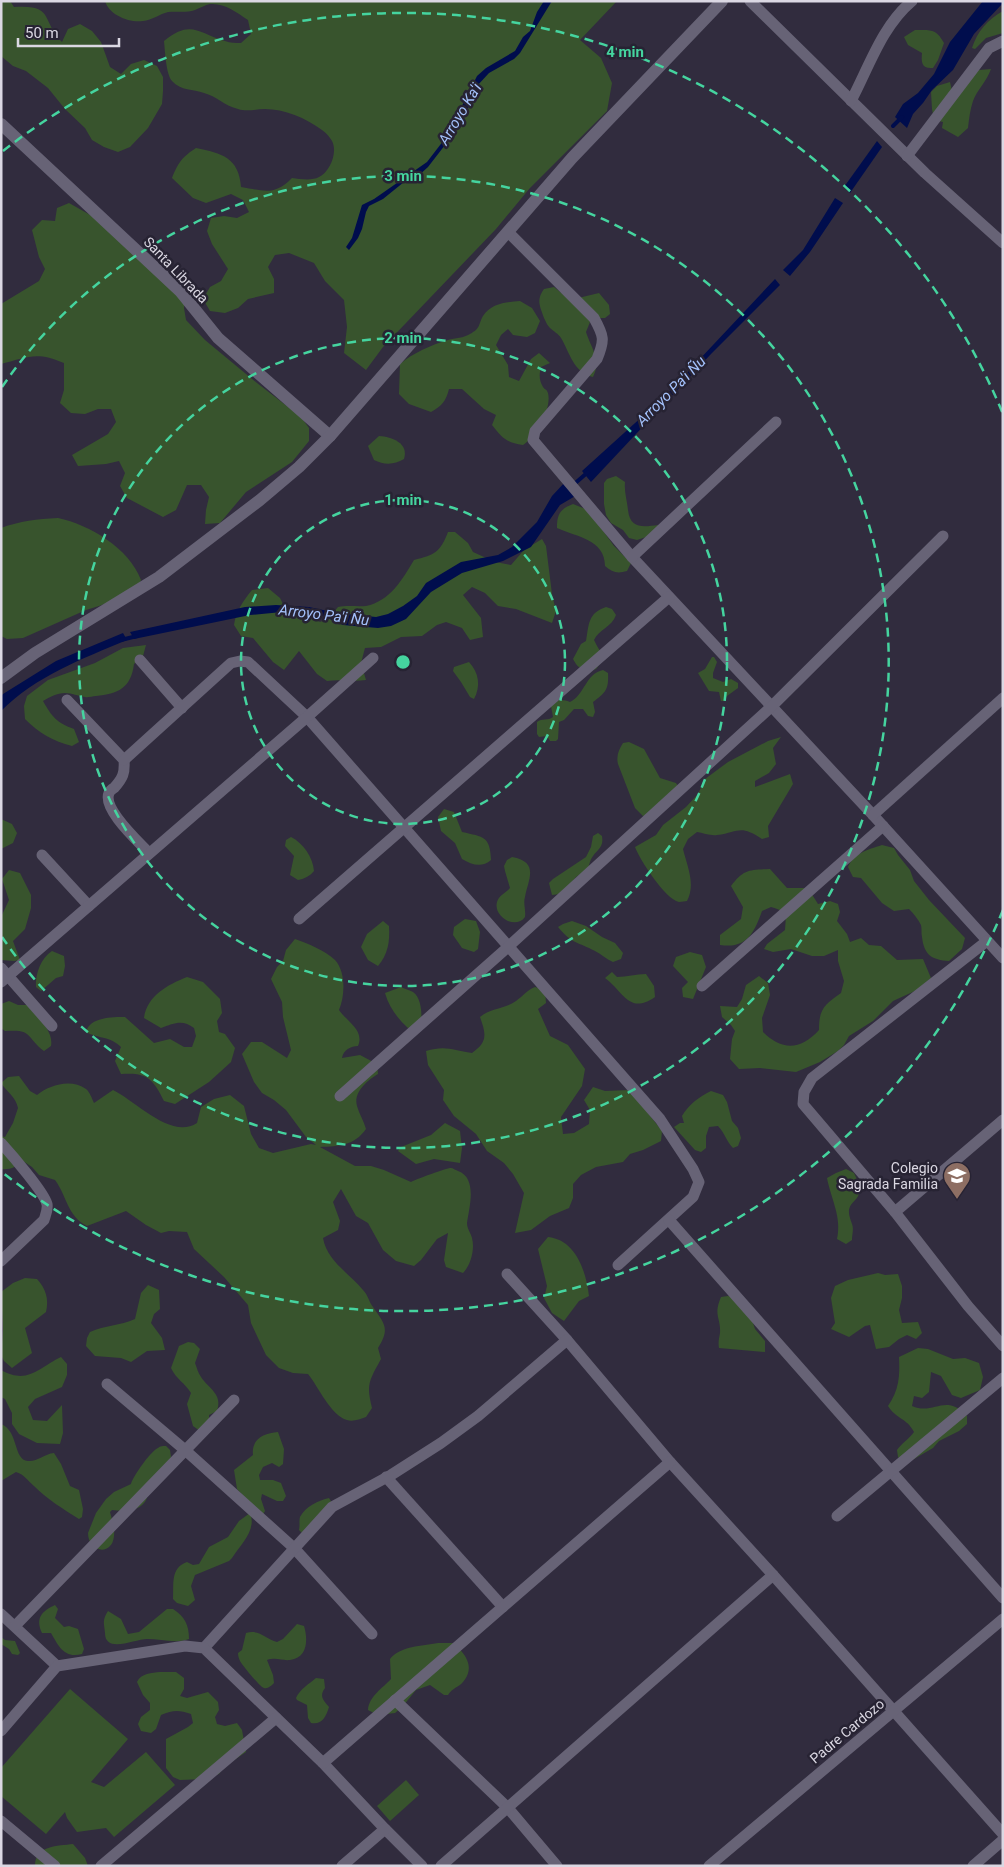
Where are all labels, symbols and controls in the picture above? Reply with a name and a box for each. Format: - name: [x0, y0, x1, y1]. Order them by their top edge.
- scale bar: [18, 15, 119, 47]
- text: 50 m: [25, 24, 59, 42]
- text: 4 min: [606, 43, 644, 61]
- water label: Arroyo Ka'i: [434, 79, 486, 149]
- text: 3 min: [384, 167, 422, 185]
- street label: Santa Librada: [140, 234, 212, 306]
- text: 2 min: [384, 329, 422, 347]
- water label: Arroyo Pa'i Ñu: [632, 353, 709, 430]
- text: 1 min: [384, 491, 422, 509]
- water label: Arroyo Pa'i Ñu: [277, 600, 370, 629]
- centre of rings: [394, 653, 412, 671]
- place label: Colegio Sagrada Familia: [838, 1160, 938, 1192]
- school or university icon: Colegio Sagrada Familia: [942, 1161, 972, 1200]
- street label: Padre Cardozo: [807, 1695, 887, 1767]

